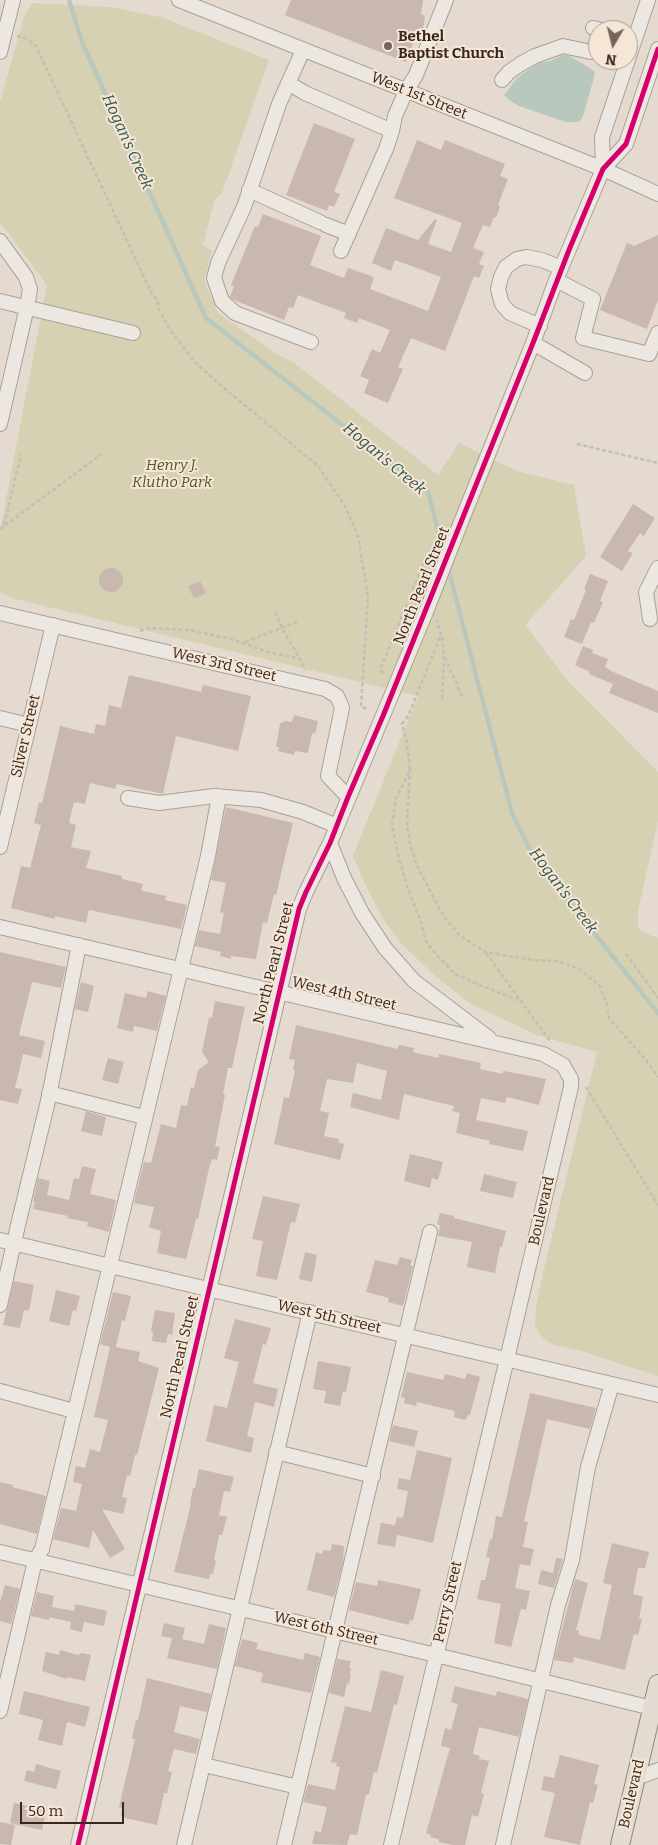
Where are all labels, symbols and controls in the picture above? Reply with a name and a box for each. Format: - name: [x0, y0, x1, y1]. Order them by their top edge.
- north arrow: [588, 20, 638, 70]
- place label: Bethel Baptist Church: [398, 28, 504, 63]
- marker: Bethel Baptist Church: [382, 40, 394, 52]
- text: N: [604, 50, 618, 69]
- street label: West 1st Street: [368, 69, 470, 123]
- water label: Hogan's Creek: [97, 91, 157, 193]
- water label: Hogan's Creek: [339, 419, 429, 499]
- park label: Henry J. Klutho Park: [132, 457, 212, 492]
- street label: North Pearl Street: [390, 524, 454, 648]
- street label: West 3rd Street: [170, 644, 278, 686]
- street label: Silver Street: [8, 693, 44, 779]
- water label: Hogan's Creek: [525, 844, 601, 938]
- street label: North Pearl Street: [250, 900, 298, 1026]
- street label: West 4th Street: [290, 973, 398, 1015]
- street label: Boulevard: [525, 1175, 559, 1247]
- street label: North Pearl Street: [157, 1294, 203, 1420]
- street label: West 5th Street: [275, 1296, 383, 1338]
- street label: Perry Street: [430, 1559, 466, 1645]
- street label: West 6th Street: [272, 1608, 380, 1650]
- street label: Boulevard: [615, 1758, 649, 1830]
- scale bar: [22, 1792, 126, 1824]
- text: 50 m: [28, 1802, 63, 1820]

